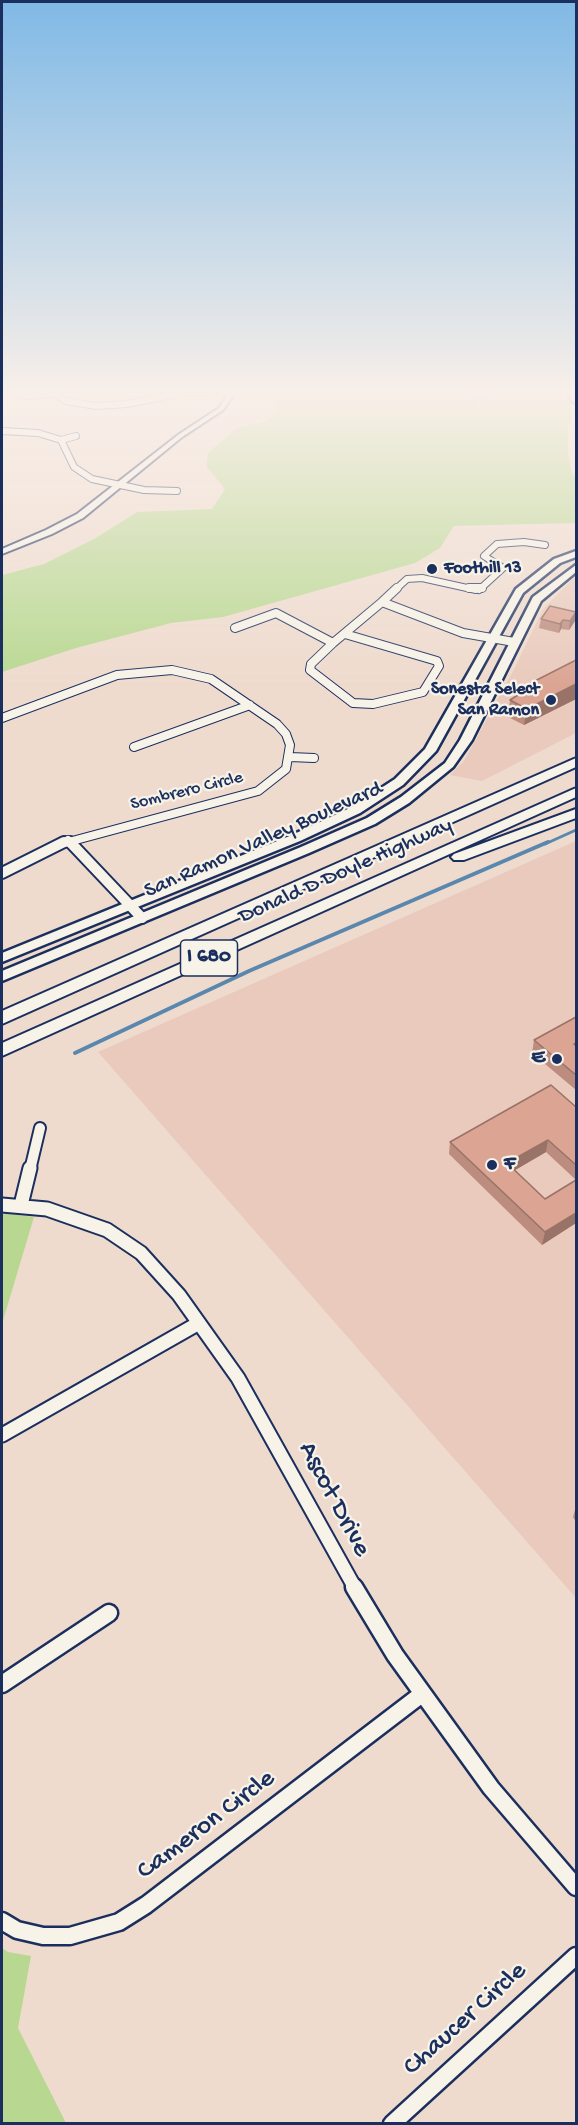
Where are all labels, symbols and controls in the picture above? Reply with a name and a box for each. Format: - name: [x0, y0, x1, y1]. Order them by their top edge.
- place label: Foothill 13: [444, 558, 522, 580]
- marker: Foothill 13: [425, 562, 439, 576]
- place label: Sonesta Select San Ramon: [431, 679, 539, 722]
- marker: Sonesta Select San Ramon: [544, 693, 558, 707]
- street label: Sombrero Circle: [129, 768, 245, 816]
- street label: San Ramon Valley Boulevard: [141, 777, 387, 905]
- street label: Donald D Doyle Highway: [235, 813, 457, 931]
- road number: I 680: [180, 940, 238, 976]
- place label: E: [531, 1046, 545, 1072]
- marker: E: [550, 1052, 564, 1066]
- place label: F: [504, 1152, 515, 1178]
- marker: F: [485, 1158, 499, 1172]
- street label: Ascot Drive: [289, 1437, 377, 1563]
- street label: Cameron Circle: [132, 1764, 282, 1888]
- street label: Chaucer Circle: [398, 1956, 534, 2084]

